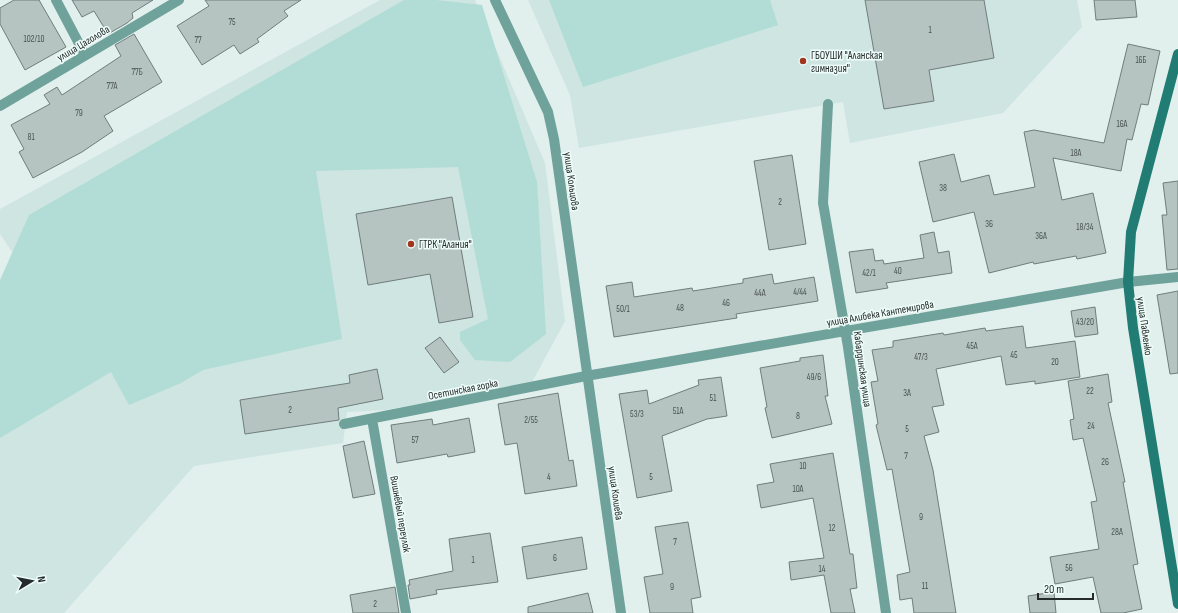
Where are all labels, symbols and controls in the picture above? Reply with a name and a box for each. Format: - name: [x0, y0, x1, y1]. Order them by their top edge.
- house number: 75: [228, 17, 236, 28]
- street label: улица Цаголова: [55, 23, 112, 64]
- house number: 1: [928, 25, 932, 36]
- house number: 102/10: [24, 34, 44, 45]
- house number: 77: [194, 35, 202, 46]
- place label: ГБОУШИ "Аланская гимназия": [811, 49, 883, 75]
- house number: 16Б: [1135, 55, 1147, 66]
- marker: ГБОУШИ "Аланская гимназия": [798, 56, 808, 66]
- house number: 77Б: [131, 67, 143, 78]
- house number: 77А: [107, 81, 118, 92]
- house number: 79: [75, 108, 83, 119]
- house number: 16А: [1117, 119, 1128, 130]
- house number: 81: [27, 132, 35, 143]
- house number: 18А: [1071, 148, 1082, 159]
- street label: улица Кольцова: [561, 151, 582, 211]
- house number: 38: [939, 183, 947, 194]
- house number: 2: [778, 197, 782, 208]
- house number: 36: [985, 219, 993, 230]
- house number: 18/34: [1076, 222, 1094, 233]
- house number: 36А: [1035, 231, 1047, 242]
- place label: ГТРК "Алания": [419, 238, 472, 251]
- marker: ГТРК "Алания": [406, 239, 416, 249]
- house number: 40: [894, 266, 902, 277]
- house number: 42/1: [862, 268, 877, 279]
- house number: 4/44: [793, 287, 807, 298]
- house number: 44А: [754, 288, 766, 299]
- street label: улица Павленко: [1134, 296, 1155, 357]
- house number: 46: [722, 298, 730, 309]
- street label: улица Алибека Кантемирова: [825, 298, 935, 329]
- house number: 48: [676, 303, 684, 314]
- house number: 50/1: [616, 304, 631, 315]
- house number: 43/20: [1076, 317, 1094, 328]
- street label: Кабардинская улица: [851, 330, 874, 408]
- house number: 45А: [966, 341, 978, 352]
- house number: 45: [1010, 350, 1018, 361]
- house number: 47/3: [914, 352, 928, 363]
- house number: 20: [1051, 357, 1059, 368]
- house number: 49/6: [807, 372, 821, 383]
- street label: Осетинская горка: [427, 376, 499, 403]
- house number: 22: [1086, 386, 1094, 397]
- house number: 3А: [903, 388, 911, 399]
- house number: 51: [710, 393, 717, 404]
- house number: 2: [288, 405, 292, 416]
- house number: 51A: [673, 406, 684, 417]
- house number: 53/3: [630, 409, 644, 420]
- house number: 8: [796, 411, 800, 422]
- house number: 2/55: [524, 415, 538, 426]
- house number: 24: [1087, 421, 1095, 432]
- house number: 5: [905, 424, 909, 435]
- house number: 57: [411, 435, 419, 446]
- house number: 7: [904, 451, 908, 462]
- house number: 26: [1101, 457, 1109, 468]
- house number: 10: [799, 461, 807, 472]
- street label: улица Колиева: [605, 465, 626, 521]
- house number: 4: [547, 472, 551, 483]
- house number: 5: [649, 472, 653, 483]
- street label: Вишнёвый переулок: [387, 475, 414, 554]
- house number: 10А: [793, 484, 804, 495]
- house number: 9: [919, 512, 923, 523]
- house number: 12: [829, 523, 836, 534]
- house number: 28А: [1111, 527, 1123, 538]
- house number: 7: [673, 537, 677, 548]
- house number: 6: [553, 553, 557, 564]
- house number: 1: [471, 555, 475, 566]
- north arrow: [12, 561, 52, 601]
- house number: 56: [1065, 563, 1073, 574]
- house number: 14: [819, 564, 826, 575]
- text: N: [34, 575, 48, 583]
- scale bar: [1038, 575, 1093, 601]
- house number: 11: [922, 581, 929, 592]
- house number: 9: [670, 582, 674, 593]
- text: 20 m: [1044, 582, 1064, 597]
- house number: 2: [373, 599, 377, 610]

